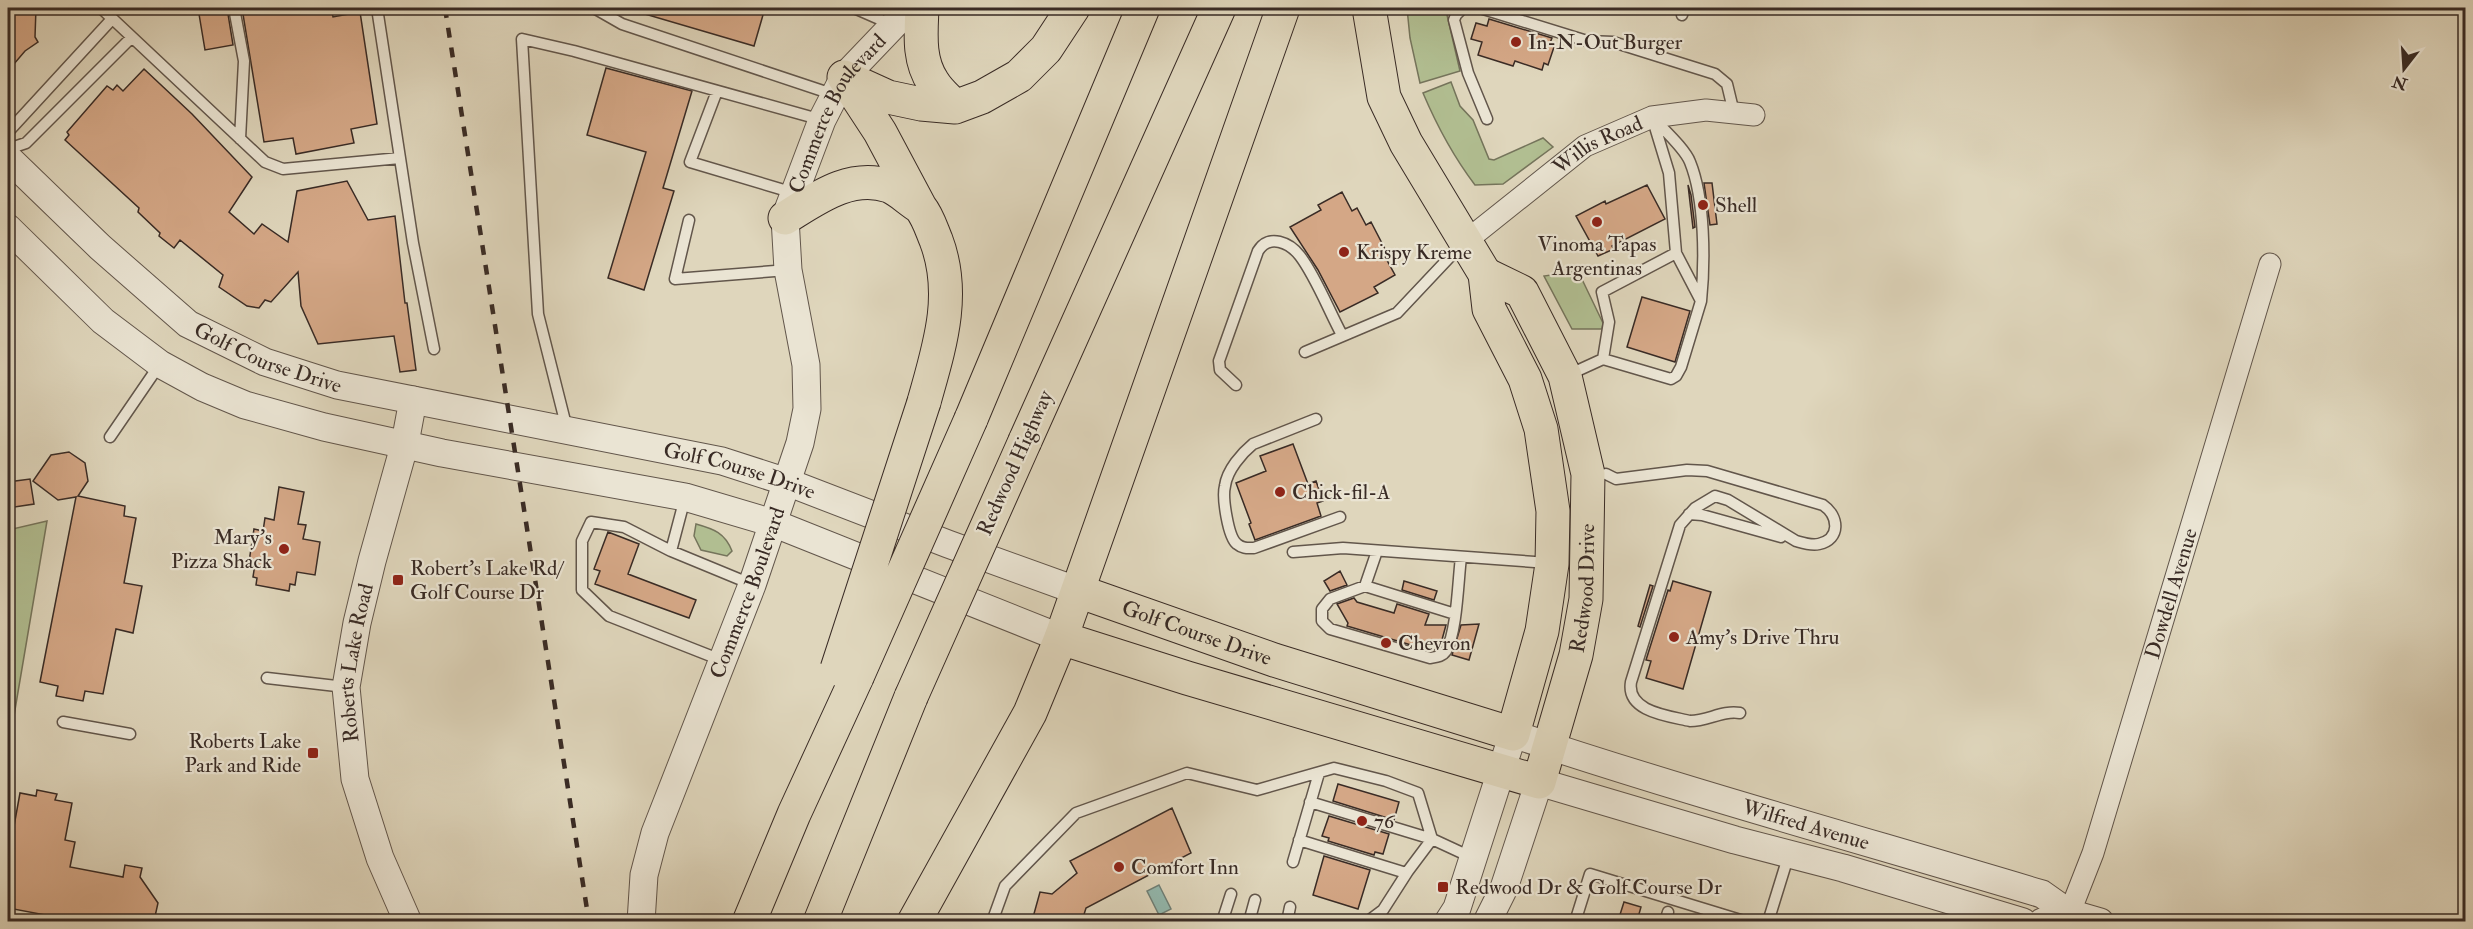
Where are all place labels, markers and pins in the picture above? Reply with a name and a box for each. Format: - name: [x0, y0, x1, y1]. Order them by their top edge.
- place label: In-N-Out Burger: [1528, 29, 1682, 56]
- marker: In-N-Out Burger: [1509, 35, 1523, 49]
- place label: Shell: [1715, 192, 1758, 219]
- marker: Shell: [1696, 198, 1710, 212]
- marker: Vinoma Tapas Argentinas: [1590, 215, 1604, 229]
- place label: Vinoma Tapas Argentinas: [1538, 231, 1656, 282]
- place label: Krispy Kreme: [1356, 239, 1472, 266]
- marker: Krispy Kreme: [1337, 245, 1351, 259]
- place label: Chick-fil-A: [1292, 479, 1390, 506]
- marker: Chick-fil-A: [1273, 485, 1287, 499]
- place label: Mary's Pizza Shack: [171, 524, 272, 575]
- marker: Mary's Pizza Shack: [277, 542, 291, 556]
- place label: Robert's Lake Rd/ Golf Course Dr: [410, 555, 565, 606]
- marker: Robert's Lake Rd/ Golf Course Dr: [391, 573, 405, 587]
- place label: Amy's Drive Thru: [1685, 624, 1840, 651]
- place label: Chevron: [1398, 630, 1471, 657]
- marker: Amy's Drive Thru: [1667, 630, 1681, 644]
- marker: Chevron: [1379, 636, 1393, 650]
- place label: Roberts Lake Park and Ride: [185, 728, 301, 779]
- marker: Roberts Lake Park and Ride: [306, 746, 320, 760]
- place label: 76: [1374, 808, 1396, 835]
- marker: 76: [1355, 814, 1369, 828]
- place label: Comfort Inn: [1131, 854, 1239, 881]
- marker: Comfort Inn: [1112, 860, 1126, 874]
- place label: Redwood Dr & Golf Course Dr: [1455, 874, 1722, 901]
- marker: Redwood Dr & Golf Course Dr: [1436, 880, 1450, 894]

